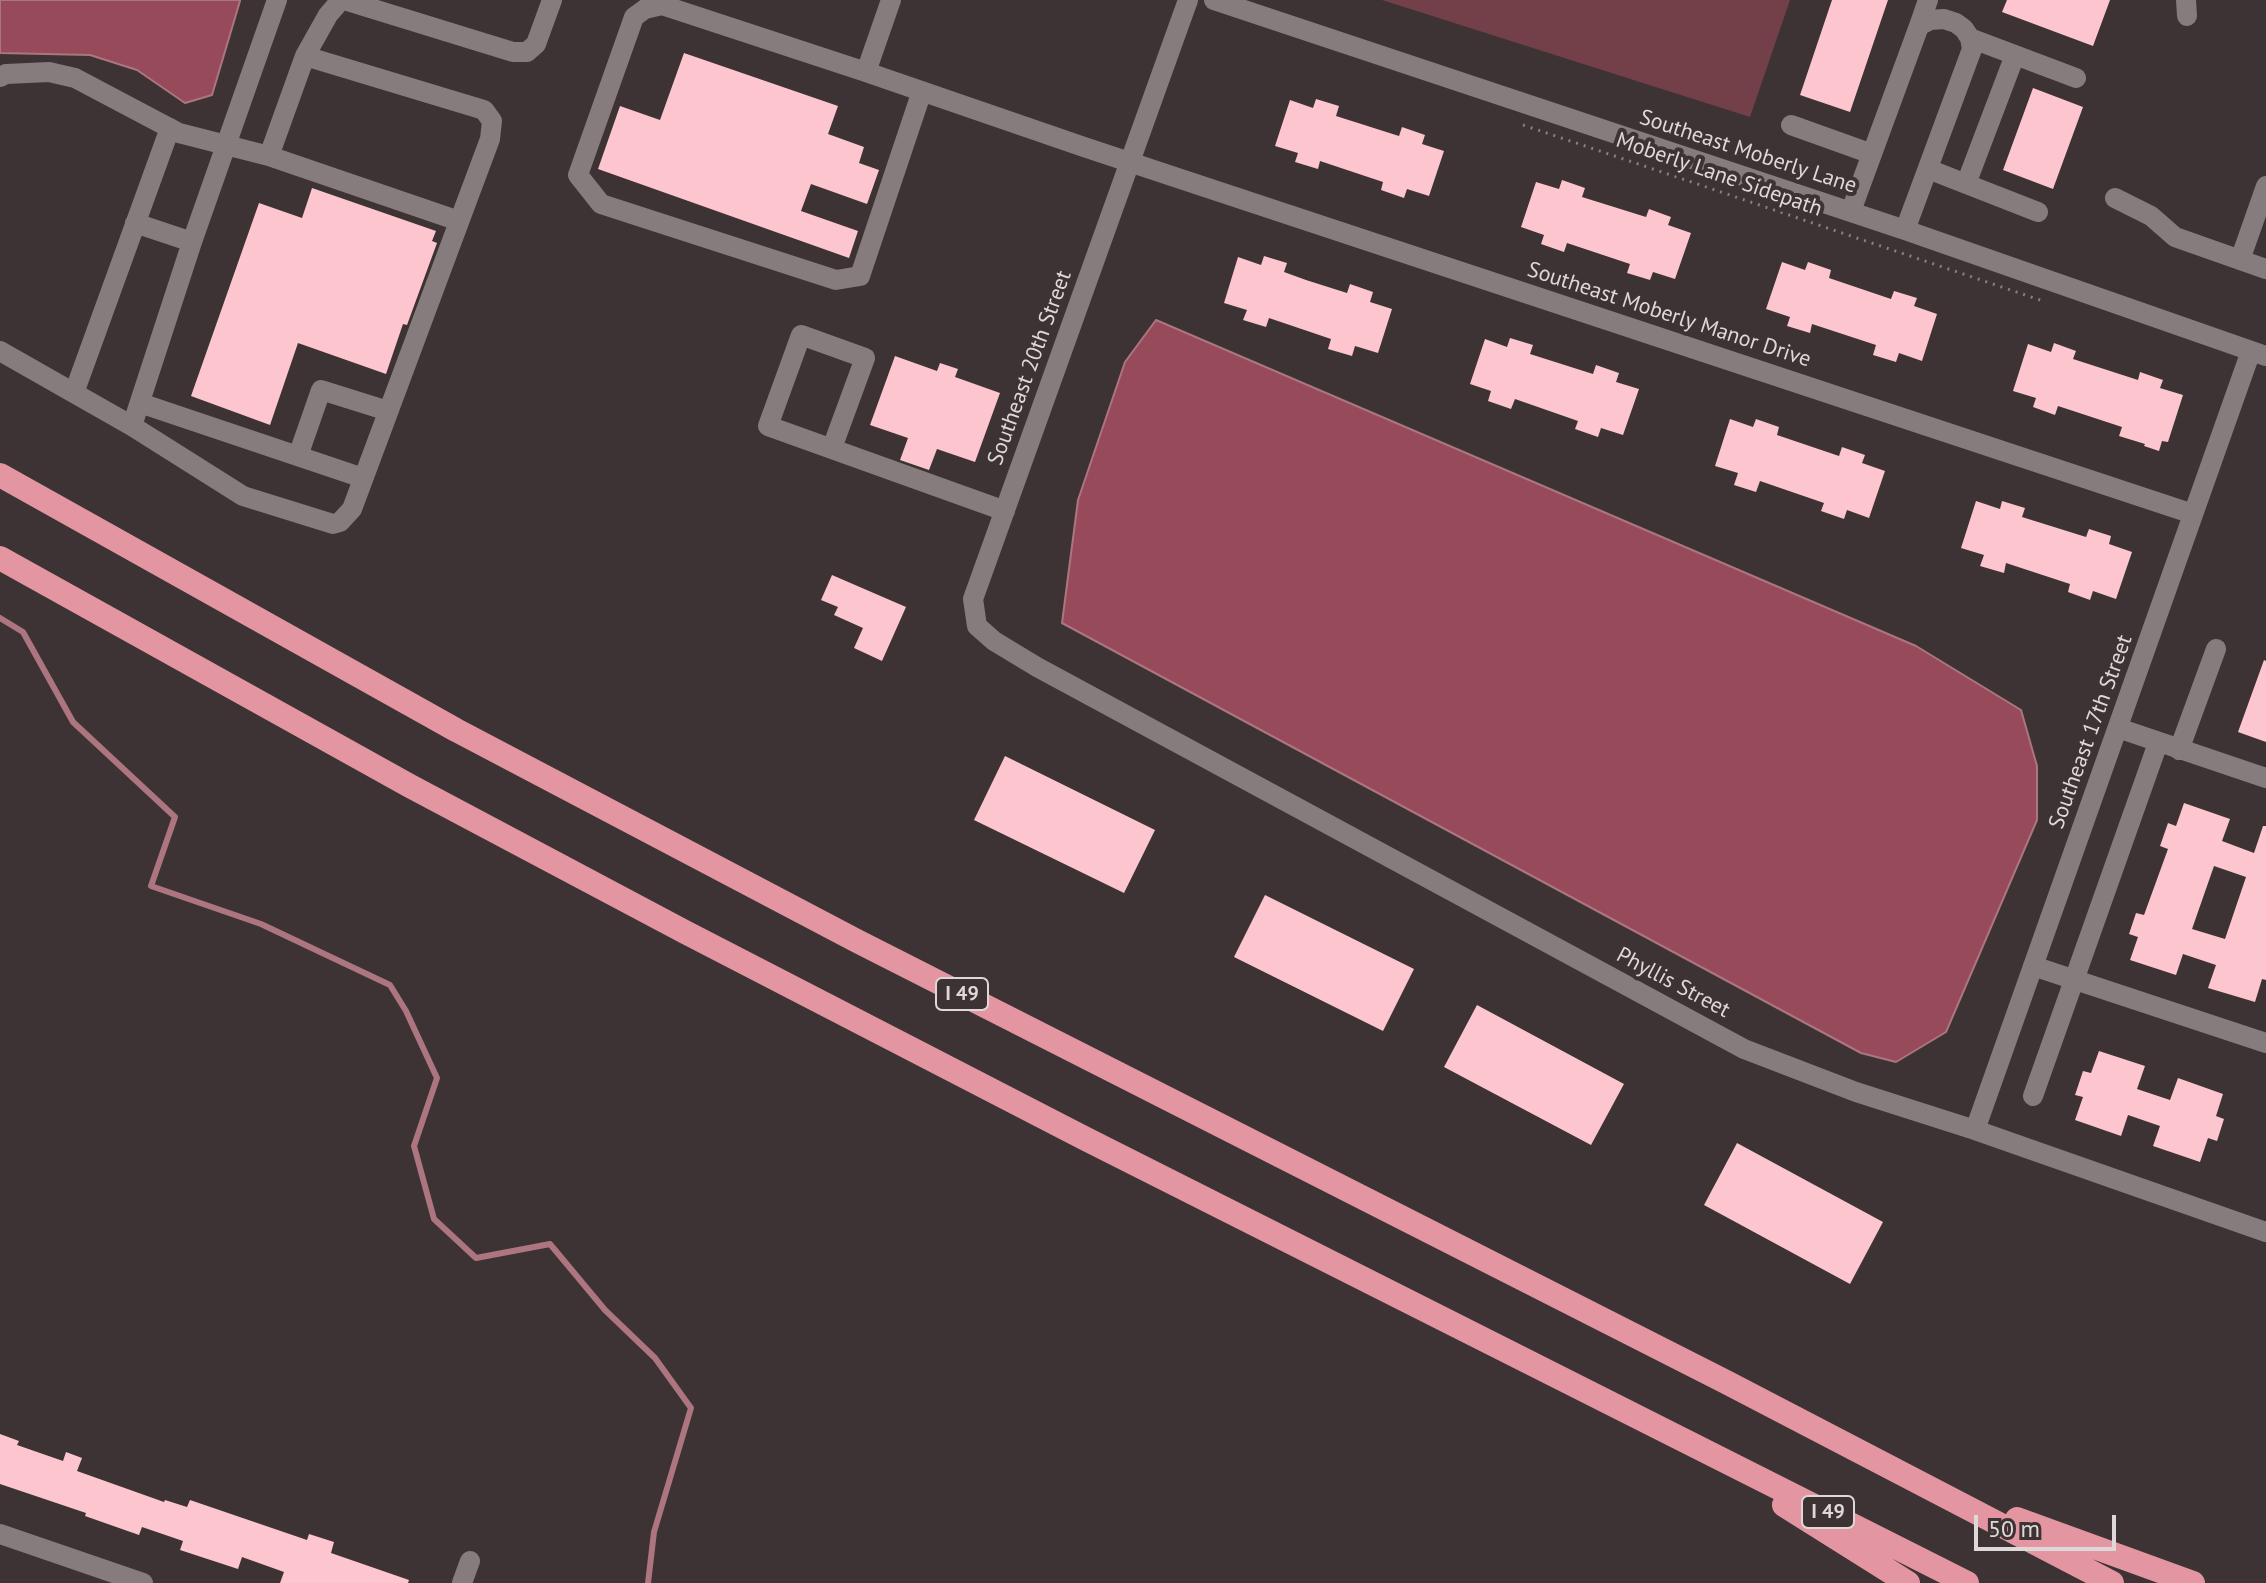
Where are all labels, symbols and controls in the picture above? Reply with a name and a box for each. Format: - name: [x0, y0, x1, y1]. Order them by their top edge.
- street label: Southeast Moberly Lane: [1636, 104, 1860, 200]
- street label: Moberly Lane Sidepath: [1613, 127, 1825, 223]
- street label: Southeast Moberly Manor Drive: [1524, 257, 1814, 373]
- street label: Southeast 20th Street: [983, 267, 1077, 469]
- street label: Southeast 17th Street: [2044, 631, 2138, 833]
- street label: Phyllis Street: [1612, 942, 1734, 1024]
- road number: I 49: [936, 978, 988, 1010]
- road number: I 49: [1802, 1496, 1854, 1528]
- scale bar: [1978, 1499, 2120, 1549]
- text: 50 m: [1988, 1513, 2040, 1544]

